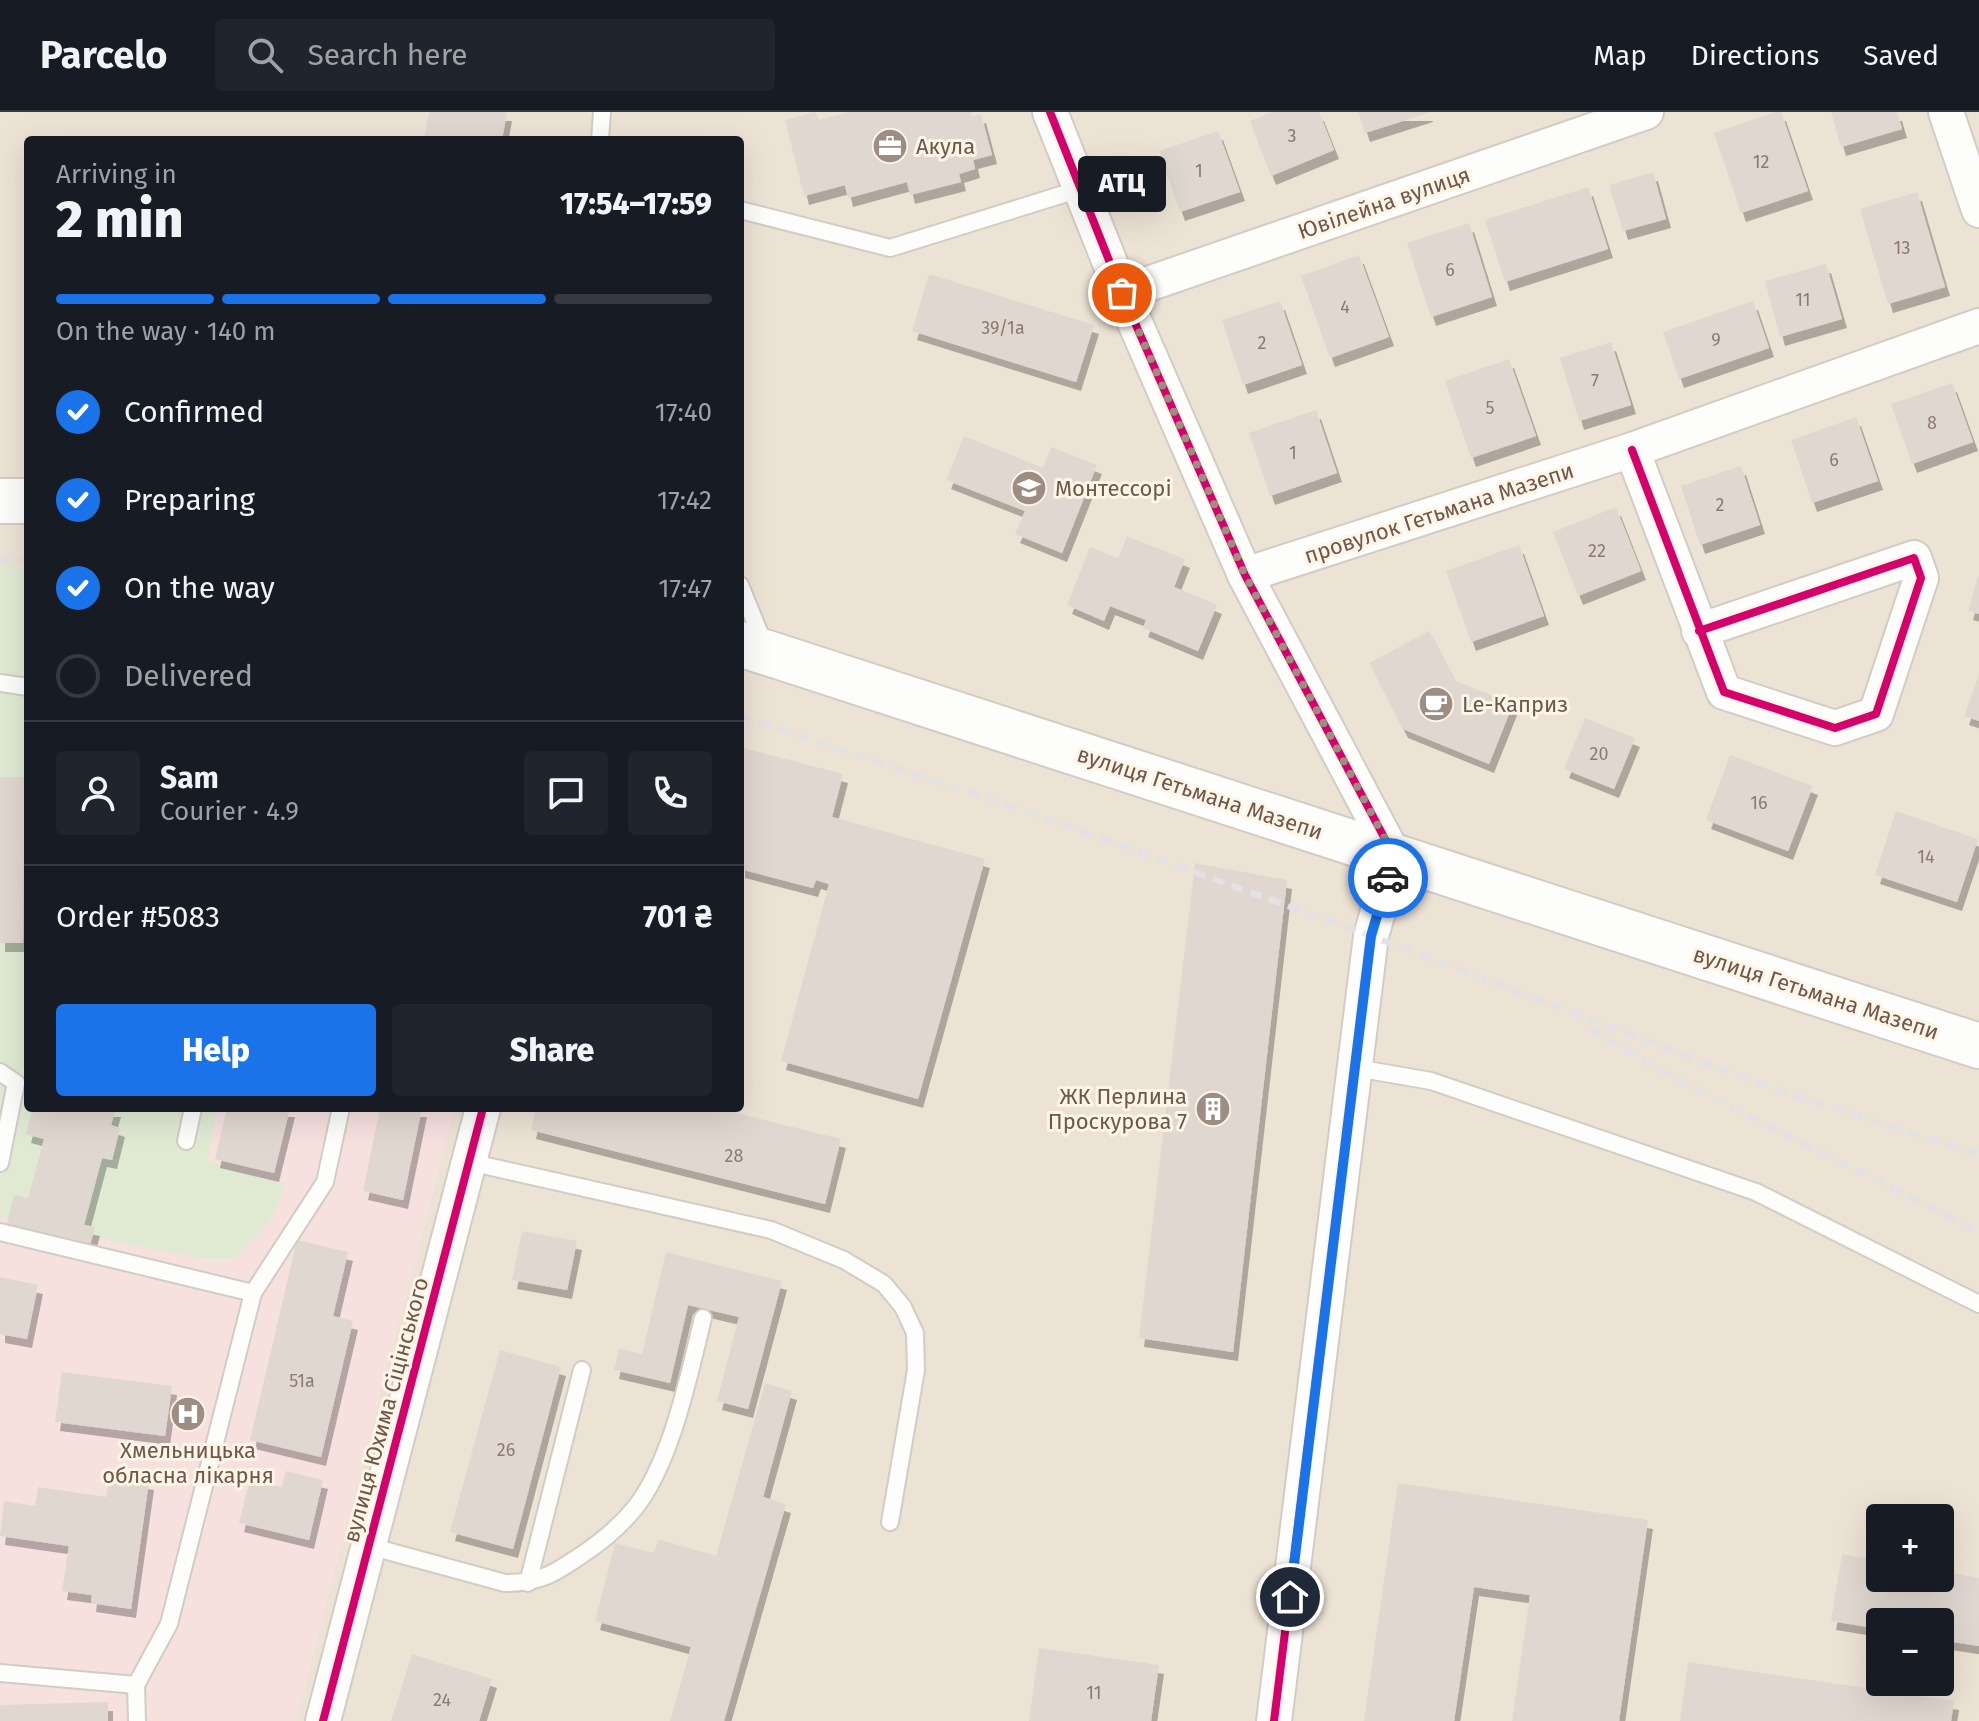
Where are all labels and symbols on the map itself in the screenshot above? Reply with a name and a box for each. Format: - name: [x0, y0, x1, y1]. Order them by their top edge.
- house number: 3: [1288, 125, 1296, 147]
- office icon: Акула: [871, 127, 909, 165]
- place label: Акула: [916, 133, 975, 160]
- house number: 12: [1753, 151, 1769, 173]
- callout: АТЦ: [1078, 157, 1166, 213]
- house number: 1: [1195, 160, 1203, 182]
- street label: Ювілейна вулиця: [1294, 161, 1474, 245]
- house number: 13: [1894, 237, 1910, 259]
- pin: [1088, 259, 1156, 327]
- house number: 6: [1445, 259, 1455, 281]
- house number: 11: [1795, 289, 1811, 311]
- house number: 4: [1340, 296, 1350, 318]
- house number: 39/1а: [981, 317, 1025, 339]
- house number: 9: [1711, 329, 1721, 351]
- house number: 2: [1258, 332, 1267, 354]
- house number: 7: [1591, 370, 1599, 392]
- house number: 5: [1485, 397, 1495, 419]
- house number: 8: [1927, 412, 1937, 434]
- house number: 1: [1289, 442, 1297, 464]
- house number: 6: [1829, 449, 1839, 471]
- street label: провулок Гетьмана Мазепи: [1301, 457, 1577, 569]
- school or university icon: Монтессорі: [1010, 469, 1048, 507]
- place label: Монтессорі: [1055, 475, 1172, 502]
- house number: 2: [1716, 494, 1725, 516]
- house number: 22: [1588, 540, 1606, 562]
- cafe icon: Le-Каприз: [1417, 685, 1455, 723]
- place label: Le-Каприз: [1462, 691, 1568, 718]
- street label: вулиця Гетьмана Мазепи: [1074, 740, 1326, 846]
- house number: 20: [1590, 743, 1608, 765]
- house number: 16: [1750, 792, 1768, 814]
- courier: [1348, 838, 1428, 918]
- house number: 14: [1917, 846, 1935, 868]
- street label: вулиця Гетьмана Мазепи: [1690, 940, 1942, 1046]
- place label: ЖК Перлина Проскурова 7: [1048, 1083, 1187, 1135]
- building icon: ЖК Перлина Проскурова 7: [1194, 1090, 1232, 1128]
- house number: 28: [725, 1145, 743, 1167]
- street label: вулиця Юхима Сіцінського: [338, 1274, 434, 1546]
- house number: 51а: [289, 1370, 315, 1392]
- hospital icon: Хмельницька обласна лікарня: [169, 1395, 207, 1433]
- place label: Хмельницька обласна лікарня: [102, 1437, 274, 1489]
- house number: 26: [497, 1439, 515, 1461]
- pin: [1256, 1563, 1324, 1631]
- house number: 11: [1086, 1682, 1102, 1704]
- house number: 24: [433, 1689, 451, 1711]

